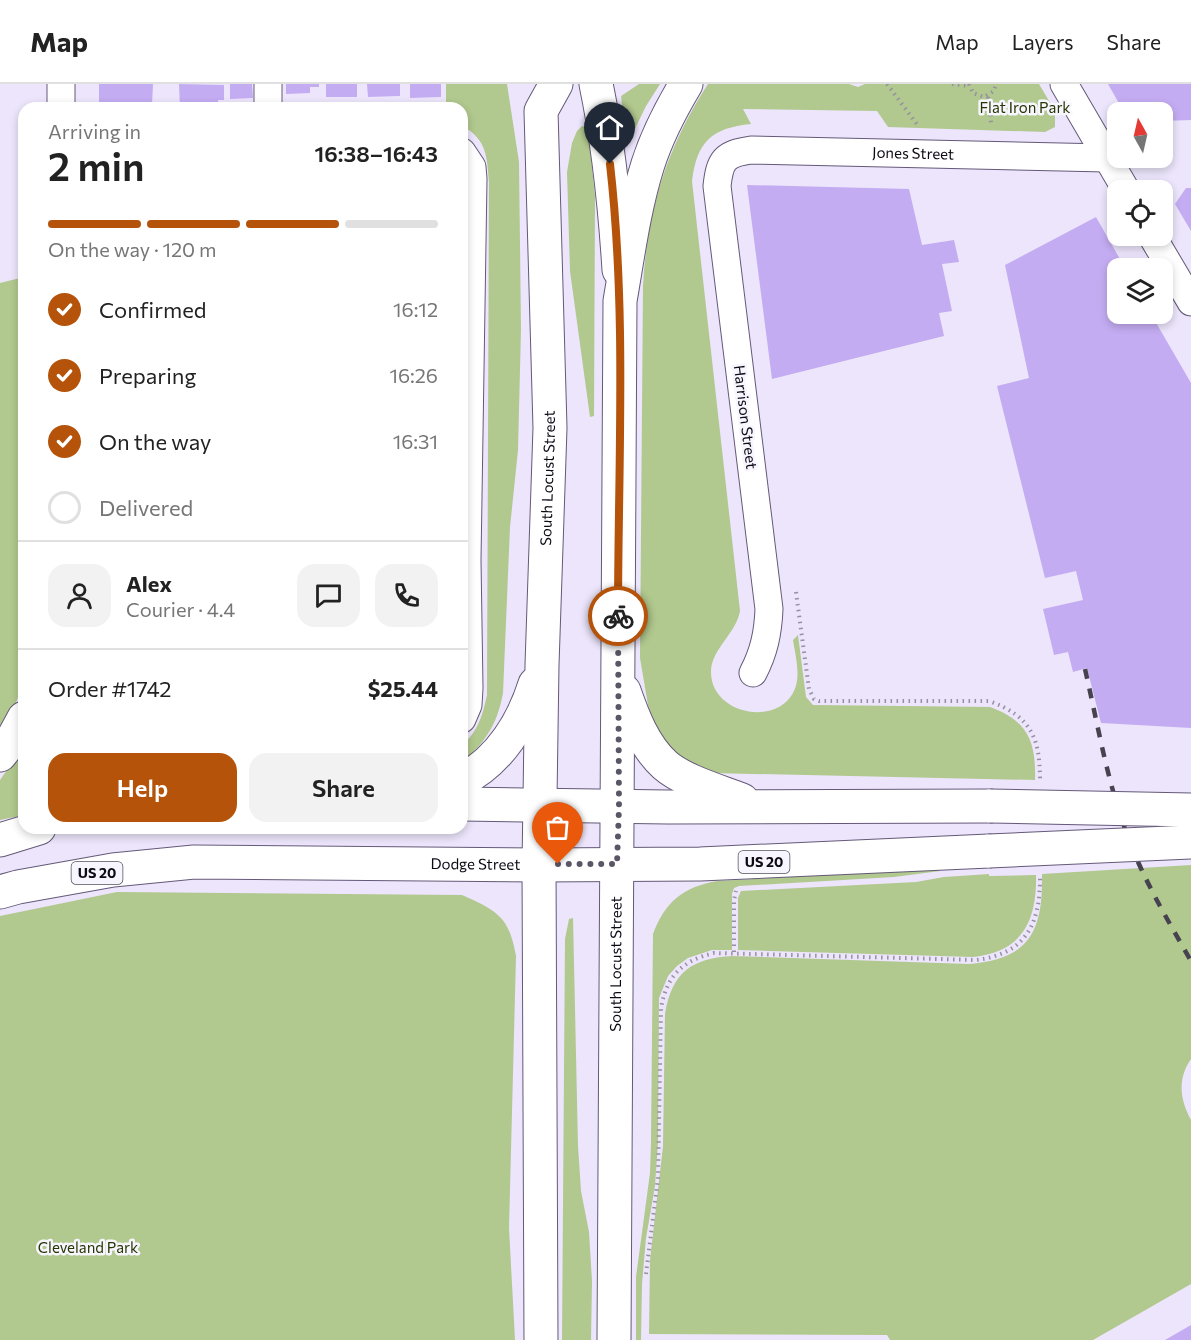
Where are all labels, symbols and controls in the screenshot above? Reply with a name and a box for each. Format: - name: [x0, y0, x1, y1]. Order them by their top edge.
- text: Map: [30, 24, 88, 58]
- text: Map: [935, 29, 979, 54]
- text: Layers: [1012, 29, 1074, 54]
- text: Share: [1107, 29, 1161, 54]
- park label: Flat Iron Park: [979, 98, 1071, 116]
- pin: [584, 102, 635, 164]
- north arrow: [1107, 102, 1173, 168]
- map controls: [1107, 102, 1173, 324]
- icon: home: [593, 111, 626, 144]
- text: Arriving in: [48, 119, 141, 143]
- text: 16:38–16:43: [315, 140, 438, 167]
- text: 2 min: [48, 141, 145, 189]
- street label: Jones Street: [872, 143, 954, 163]
- button: locate: [1107, 180, 1173, 246]
- text: On the way · 120 m: [48, 237, 216, 261]
- button: layers: [1107, 258, 1173, 324]
- icon: check: [48, 293, 81, 326]
- text: Confirmed: [99, 296, 206, 323]
- text: 16:12: [393, 297, 438, 321]
- icon: check: [48, 359, 81, 392]
- text: Preparing: [99, 362, 196, 389]
- text: 16:26: [389, 363, 438, 387]
- street label: Harrison Street: [731, 364, 761, 470]
- street label: South Locust Street: [536, 410, 558, 546]
- icon: check: [48, 425, 81, 458]
- text: On the way: [99, 428, 211, 455]
- text: 16:31: [393, 429, 438, 453]
- text: Delivered: [99, 494, 193, 521]
- button: person: [48, 564, 111, 627]
- button: chat: [297, 564, 360, 627]
- button: phone: [375, 564, 438, 627]
- text: Alex: [126, 570, 172, 597]
- courier: [588, 586, 648, 646]
- text: Courier · 4.4: [126, 597, 235, 621]
- icon: bike: [602, 600, 635, 633]
- text: Order #1742: [48, 675, 172, 702]
- text: $25.44: [368, 675, 438, 702]
- button: Help: [48, 753, 237, 822]
- button: Share: [249, 753, 438, 822]
- pin: [532, 802, 583, 864]
- icon: bag: [541, 811, 574, 844]
- road number: US 20: [738, 851, 789, 873]
- street label: Dodge Street: [430, 854, 520, 873]
- road number: US 20: [72, 862, 122, 884]
- street label: South Locust Street: [606, 896, 625, 1032]
- park label: Cleveland Park: [38, 1238, 138, 1256]

